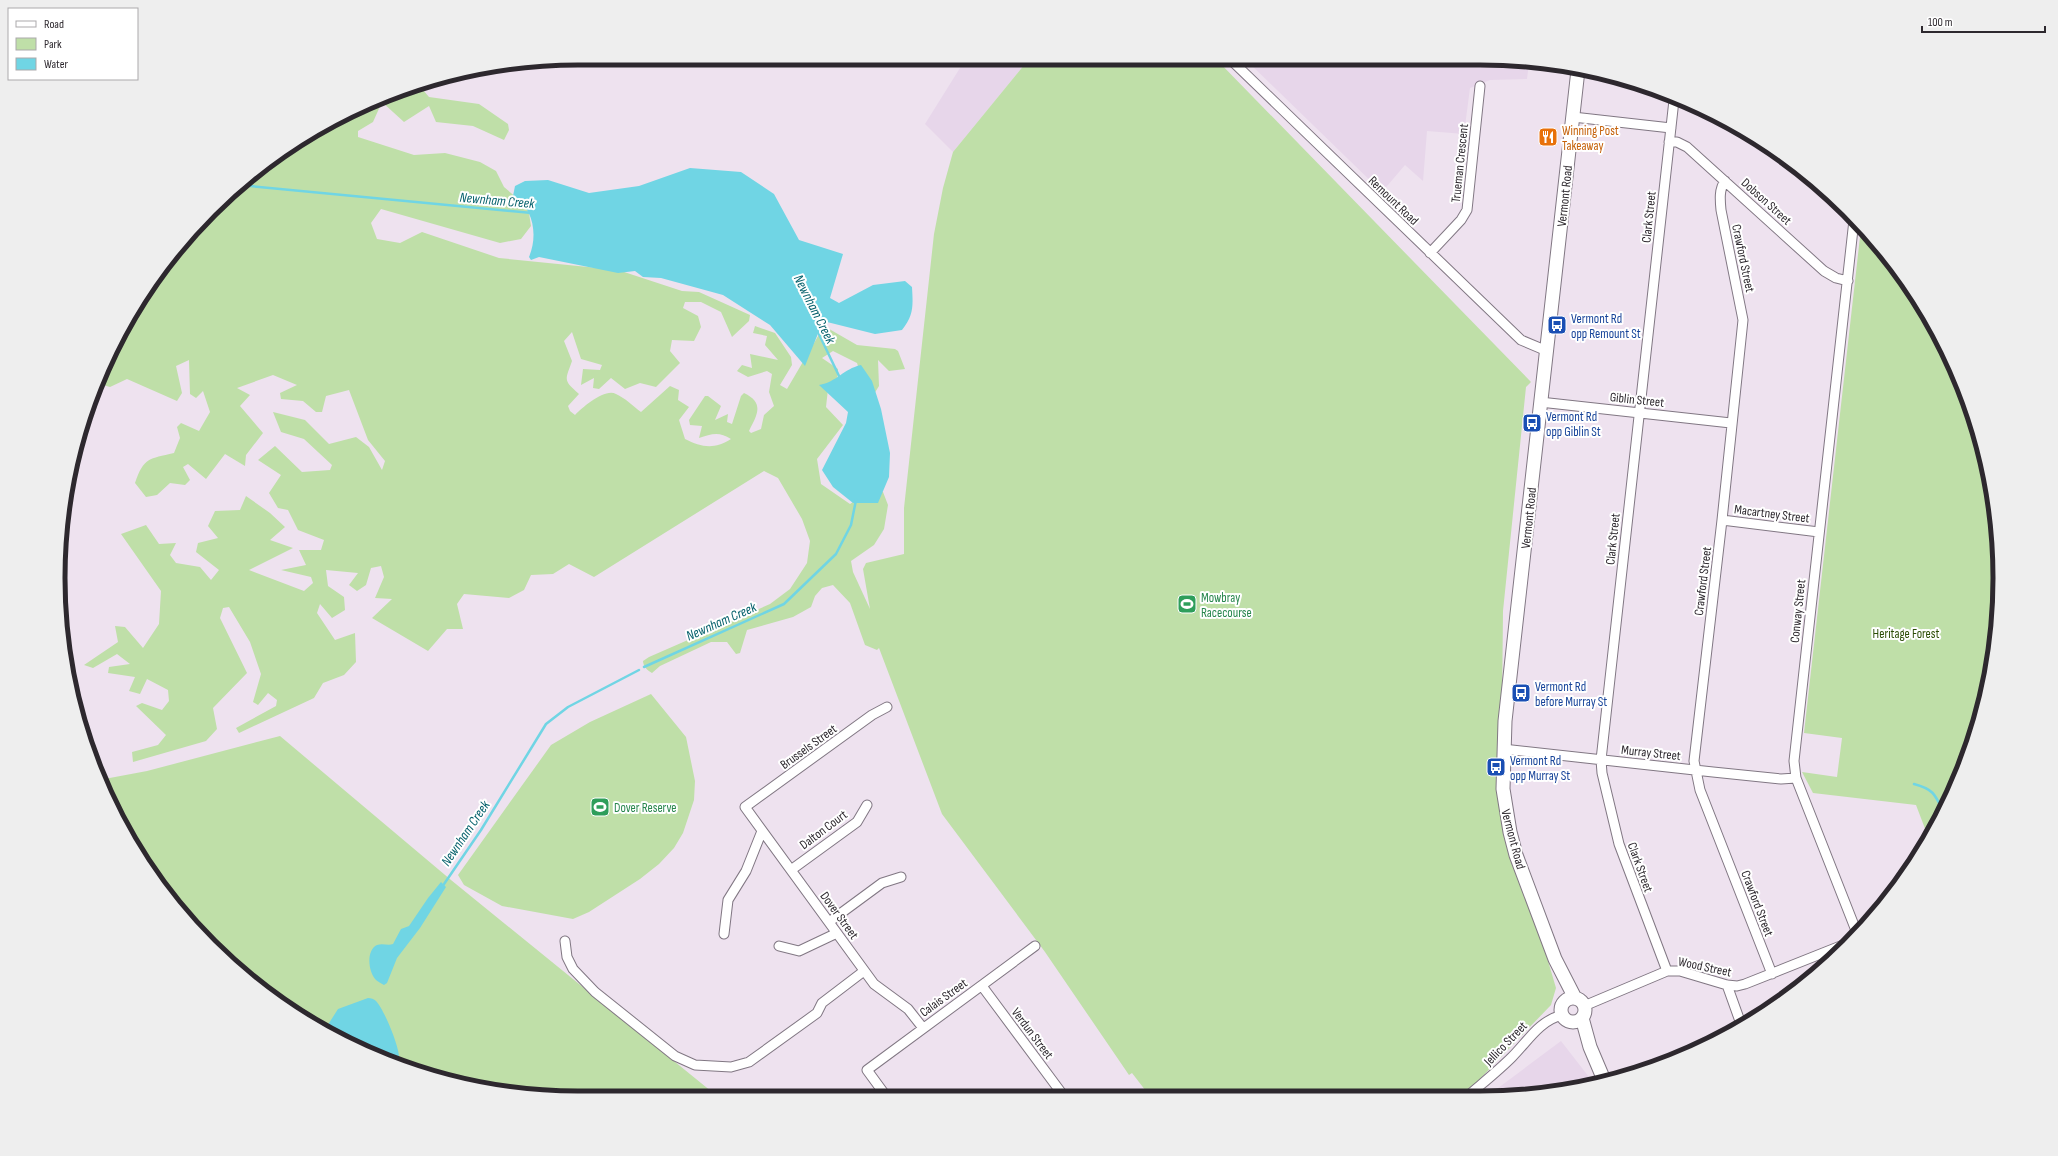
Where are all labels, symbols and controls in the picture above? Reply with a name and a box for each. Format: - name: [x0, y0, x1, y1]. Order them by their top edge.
- legend: [8, 8, 138, 80]
- scale bar: [1922, 8, 2045, 34]
- text: 100 m: [1928, 15, 1953, 30]
- text: Road: [44, 17, 64, 32]
- text: Park: [44, 37, 62, 52]
- text: Water: [44, 57, 68, 72]
- street label: Trueman Crescent: [1448, 123, 1472, 203]
- place label: Winning Post Takeaway: [1562, 123, 1619, 154]
- restaurant icon: Winning Post Takeaway: [1537, 126, 1559, 148]
- street label: Vermont Road: [1554, 165, 1576, 228]
- street label: Remount Road: [1365, 173, 1422, 229]
- street label: Dobson Street: [1738, 175, 1795, 229]
- water label: Newnham Creek: [459, 189, 536, 212]
- street label: Clark Street: [1638, 190, 1660, 244]
- street label: Crawford Street: [1728, 223, 1758, 294]
- water label: Newnham Creek: [790, 272, 840, 347]
- place label: Vermont Rd opp Remount St: [1571, 311, 1641, 342]
- bus stop icon: Vermont Rd opp Remount St: [1546, 314, 1568, 336]
- street label: Giblin Street: [1609, 389, 1665, 411]
- place label: Vermont Rd opp Giblin St: [1546, 409, 1601, 440]
- bus stop icon: Vermont Rd opp Giblin St: [1521, 412, 1543, 434]
- street label: Vermont Road: [1518, 487, 1540, 550]
- street label: Macartney Street: [1733, 501, 1811, 527]
- street label: Clark Street: [1602, 512, 1624, 566]
- street label: Crawford Street: [1691, 546, 1715, 617]
- street label: Conway Street: [1787, 579, 1809, 644]
- place label: Mowbray Racecourse: [1201, 590, 1252, 621]
- sports icon: Mowbray Racecourse: [1176, 593, 1198, 615]
- water label: Newnham Creek: [683, 598, 760, 644]
- park label: Heritage Forest: [1873, 626, 1939, 642]
- place label: Vermont Rd before Murray St: [1535, 679, 1607, 710]
- bus stop icon: Vermont Rd before Murray St: [1510, 682, 1532, 704]
- street label: Brussels Street: [777, 721, 840, 773]
- street label: Murray Street: [1620, 742, 1682, 764]
- place label: Vermont Rd opp Murray St: [1510, 753, 1570, 784]
- bus stop icon: Vermont Rd opp Murray St: [1485, 756, 1507, 778]
- sports icon: Dover Reserve: [589, 796, 611, 818]
- water label: Newnham Creek: [437, 797, 494, 869]
- place label: Dover Reserve: [614, 800, 677, 816]
- street label: Dalton Court: [797, 807, 851, 853]
- street label: Vermont Road: [1497, 807, 1529, 871]
- street label: Clark Street: [1624, 840, 1656, 894]
- street label: Crawford Street: [1737, 868, 1777, 939]
- street label: Dover Street: [817, 889, 862, 943]
- street label: Wood Street: [1677, 954, 1733, 980]
- street label: Calais Street: [917, 975, 971, 1020]
- street label: Verdun Street: [1008, 1005, 1057, 1062]
- street label: Jellico Street: [1480, 1018, 1531, 1070]

